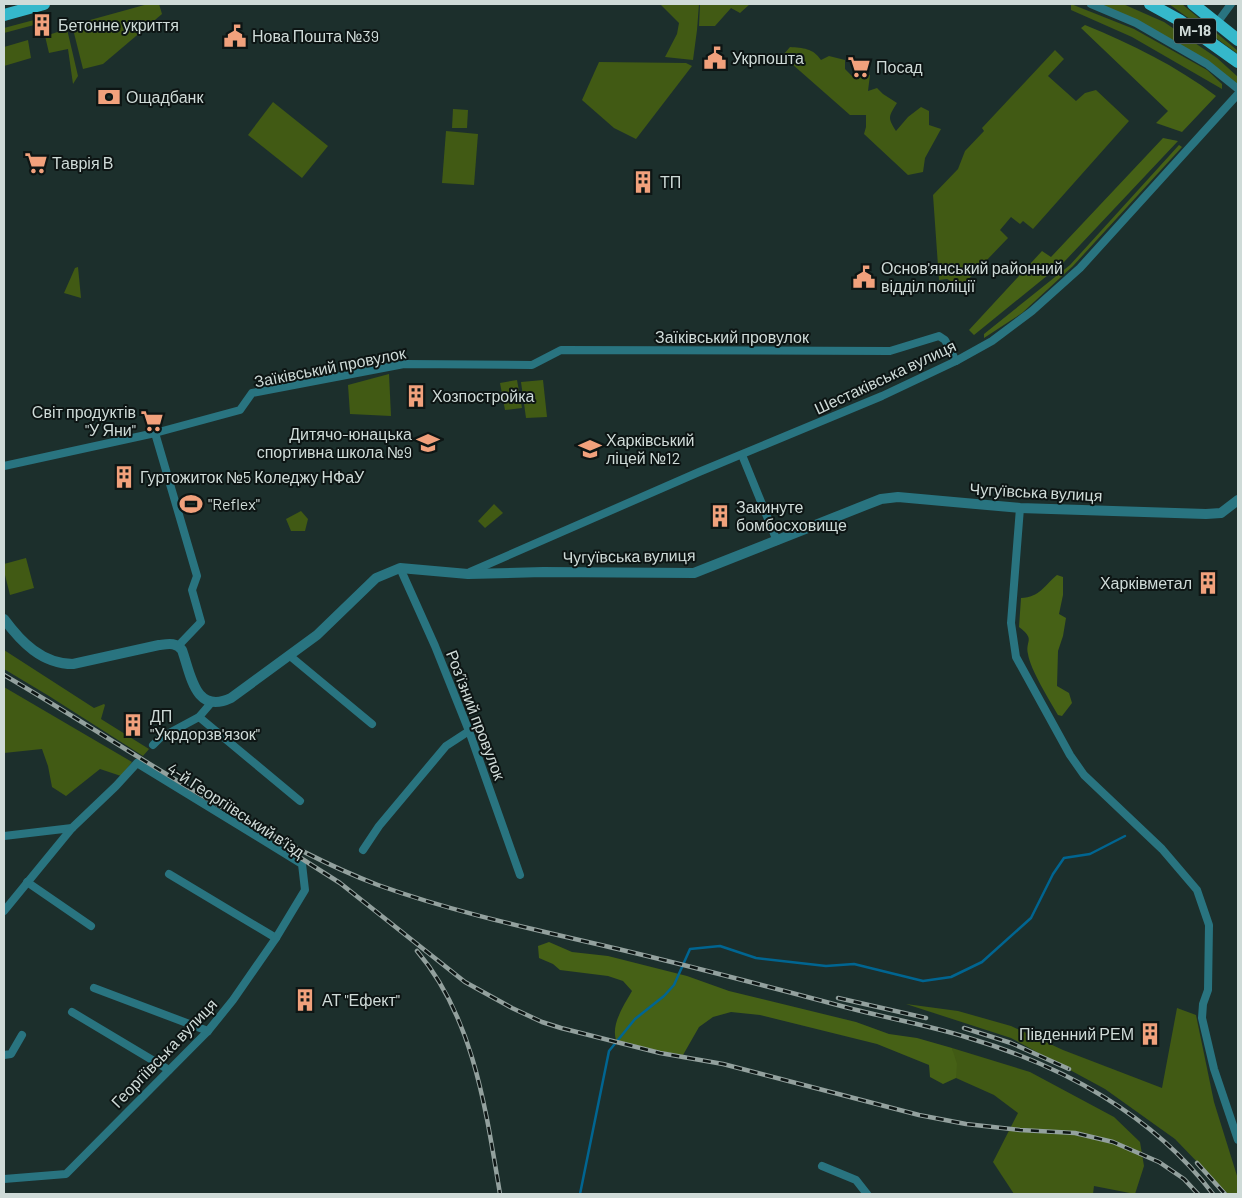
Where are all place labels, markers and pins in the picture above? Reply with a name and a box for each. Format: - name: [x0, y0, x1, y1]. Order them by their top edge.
- building icon: Бетонне укриття: [29, 12, 55, 38]
- place label: Бетонне укриття: [58, 15, 179, 34]
- public building icon: Нова Пошта №39: [222, 23, 248, 49]
- place label: Нова Пошта №39: [252, 26, 379, 45]
- public building icon: Укрпошта: [702, 45, 728, 71]
- place label: Укрпошта: [732, 48, 804, 67]
- supermarket icon: Посад: [846, 54, 872, 80]
- place label: Посад: [876, 57, 923, 76]
- bank icon: Ощадбанк: [96, 84, 122, 110]
- place label: Ощадбанк: [126, 87, 204, 106]
- supermarket icon: Таврія В: [23, 150, 49, 176]
- place label: Таврія В: [52, 153, 113, 172]
- building icon: ТП: [630, 169, 656, 195]
- place label: ТП: [660, 172, 681, 191]
- place label: Основ'янський районний відділ поліції: [881, 258, 1063, 295]
- public building icon: Основ'янський районний відділ поліції: [851, 264, 877, 290]
- building icon: Хозпостройка: [403, 383, 429, 409]
- place label: Хозпостройка: [432, 386, 535, 405]
- place label: Світ продуктів "У Яни": [32, 402, 136, 439]
- supermarket icon: Світ продуктів "У Яни": [139, 408, 165, 434]
- place label: Дитячо-юнацька спортивна школа №9: [257, 424, 412, 461]
- school or university icon: Дитячо-юнацька спортивна школа №9: [415, 430, 441, 456]
- place label: Харківський ліцей №12: [606, 430, 695, 467]
- school or university icon: Харківський ліцей №12: [577, 436, 603, 462]
- building icon: Гуртожиток №5 Коледжу НФаУ: [111, 464, 137, 490]
- place label: Гуртожиток №5 Коледжу НФаУ: [140, 467, 365, 486]
- sports icon: "Reflex": [178, 491, 204, 517]
- place label: "Reflex": [208, 494, 260, 513]
- place label: Закинуте бомбосховище: [736, 497, 847, 534]
- building icon: Закинуте бомбосховище: [707, 503, 733, 529]
- building icon: Харківметал: [1195, 570, 1221, 596]
- place label: Харківметал: [1100, 573, 1192, 592]
- place label: ДП "Укрдорзв'язок": [150, 706, 260, 743]
- building icon: ДП "Укрдорзв'язок": [120, 712, 146, 738]
- building icon: АТ "Ефект": [292, 987, 318, 1013]
- place label: АТ "Ефект": [322, 990, 400, 1009]
- building icon: Південний РЕМ: [1137, 1021, 1163, 1047]
- place label: Південний РЕМ: [1019, 1024, 1134, 1043]

